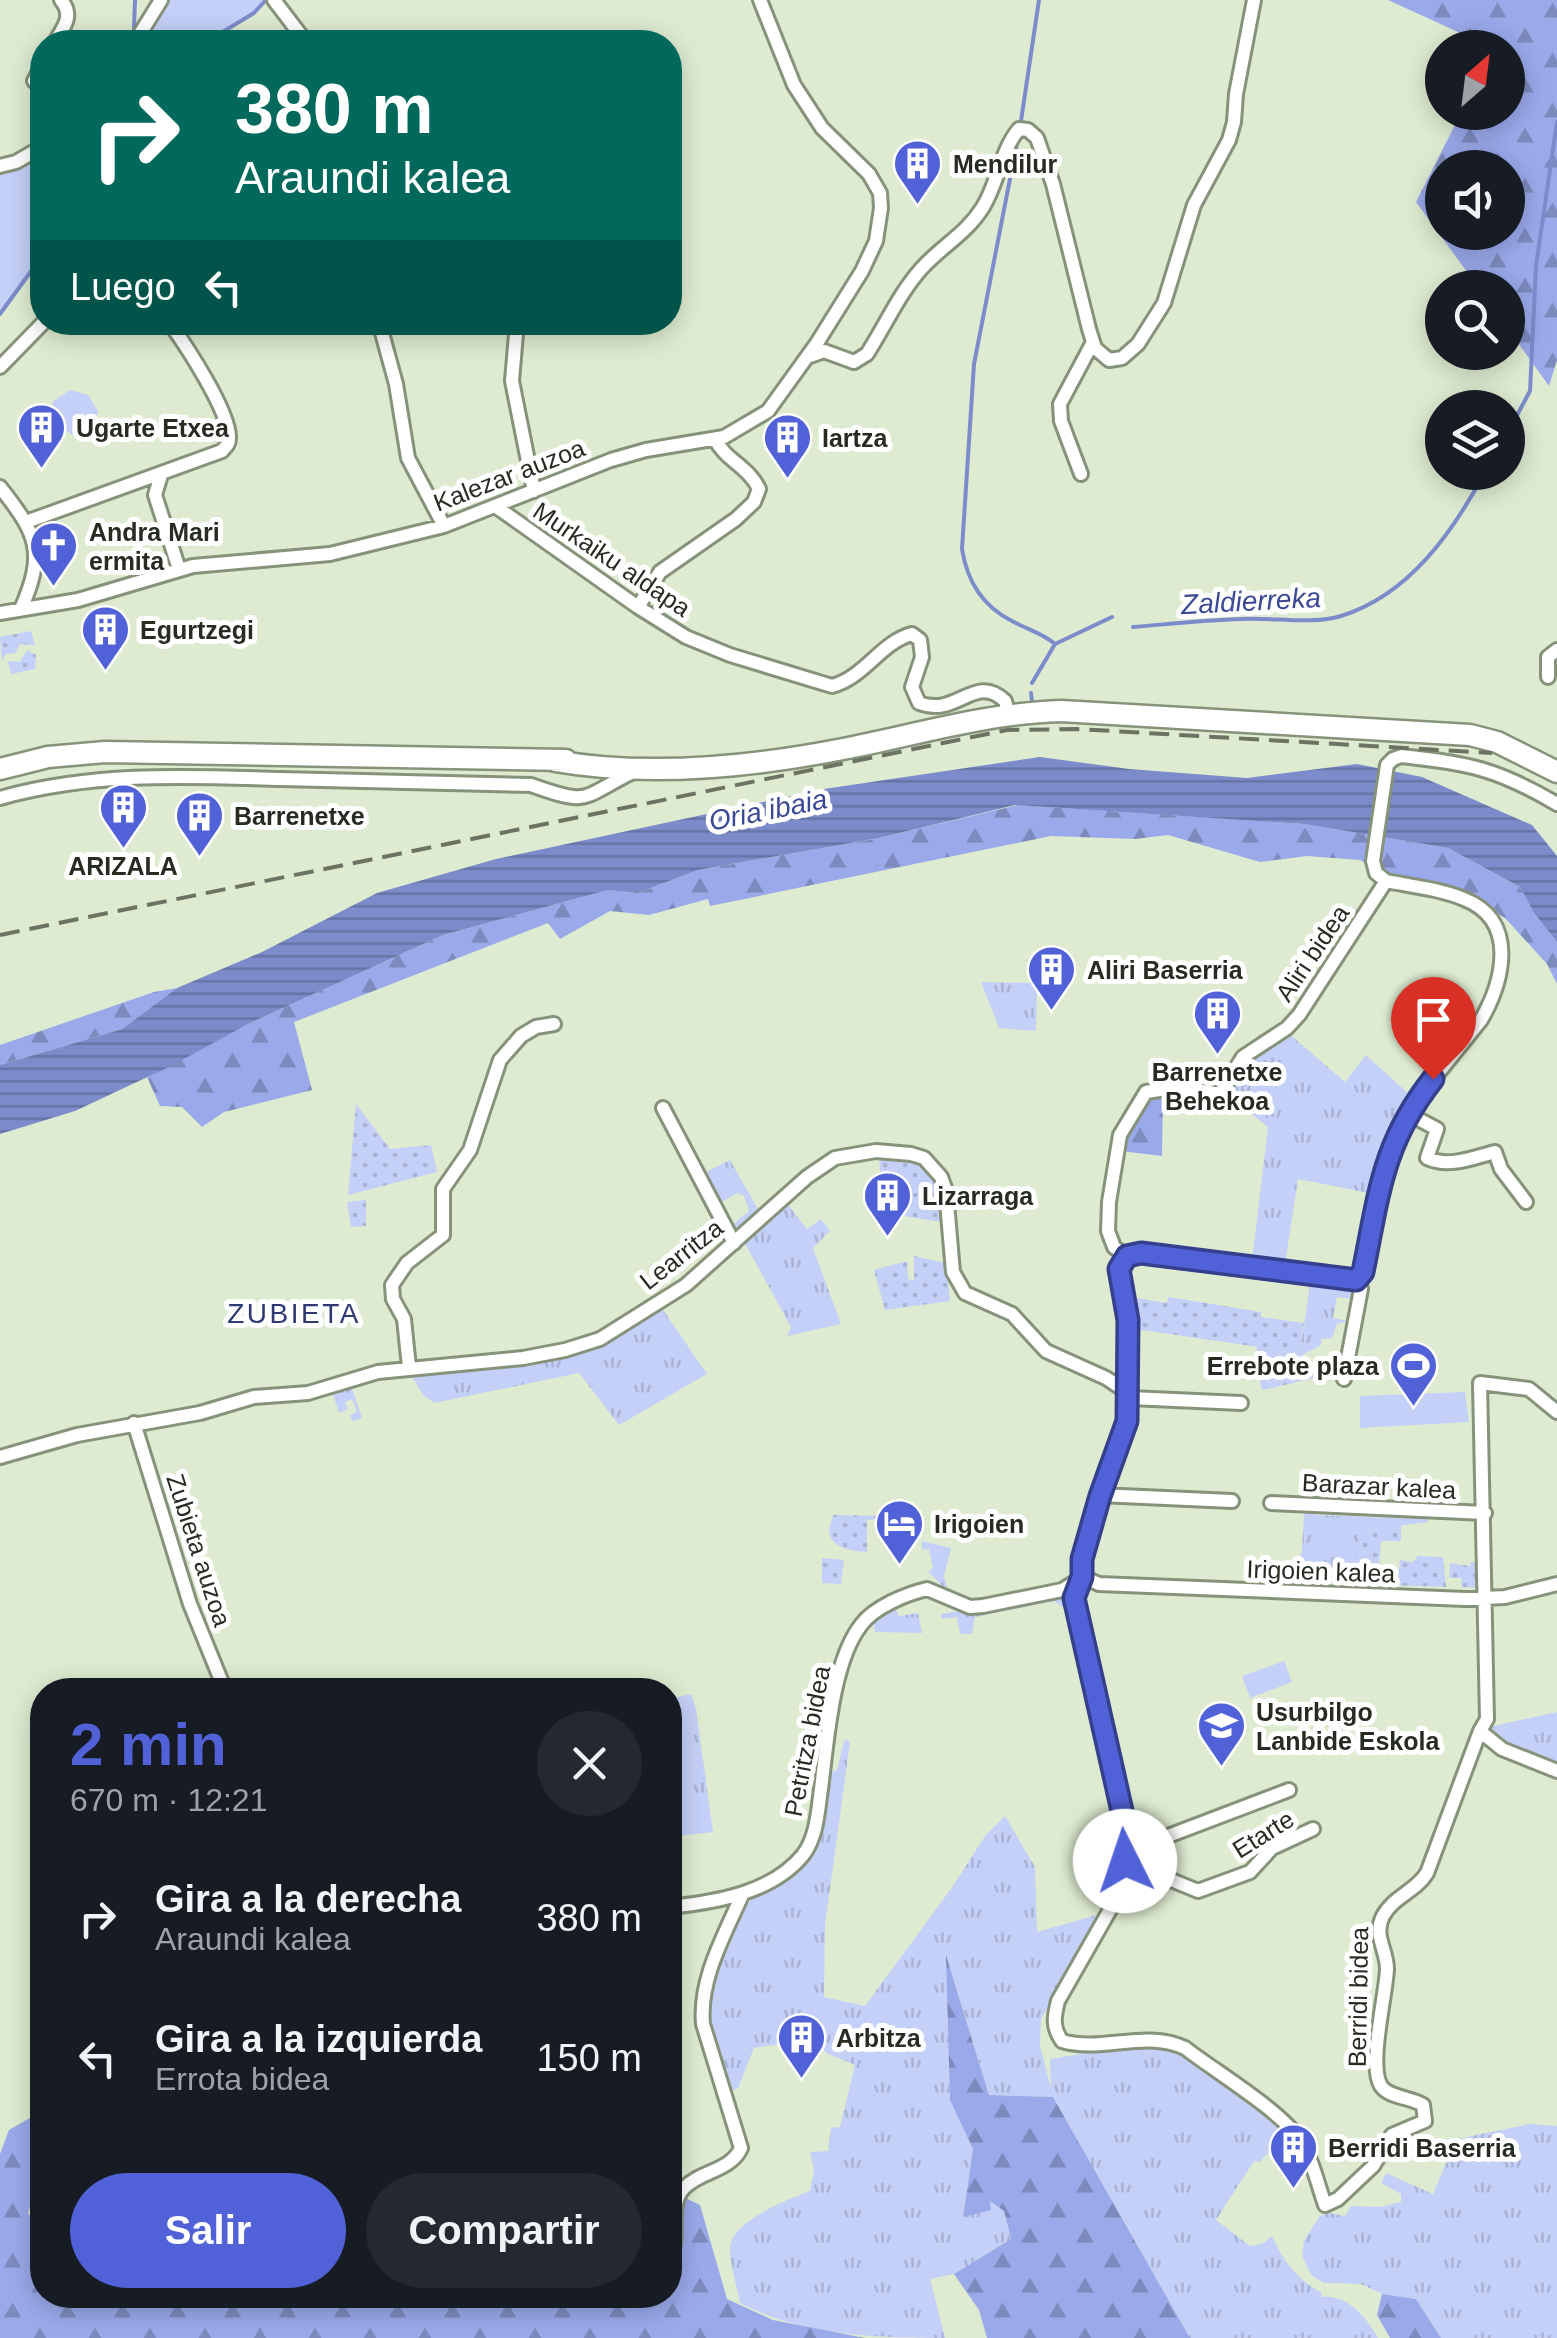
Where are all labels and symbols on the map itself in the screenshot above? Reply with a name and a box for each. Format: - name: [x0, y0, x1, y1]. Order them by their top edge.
- north arrow: [1425, 30, 1525, 130]
- building icon: Mendilur: [892, 138, 944, 206]
- place label: Mendilur: [953, 150, 1057, 178]
- building icon: Ugarte Etxea: [15, 402, 67, 470]
- building icon: Iartza: [761, 412, 813, 480]
- place label: Ugarte Etxea: [76, 414, 230, 442]
- place label: Iartza: [822, 424, 888, 452]
- street label: Kalezar auzoa: [429, 433, 589, 517]
- street label: Murkaiku aldapa: [528, 496, 696, 622]
- place label: Andra Mari ermita: [89, 518, 220, 575]
- church icon: Andra Mari ermita: [28, 520, 80, 588]
- water label: Zaldierreka: [1179, 582, 1322, 620]
- building icon: Egurtzegi: [79, 604, 131, 672]
- place label: Egurtzegi: [140, 616, 254, 644]
- building icon: ARIZALA: [97, 782, 149, 850]
- water label: Oria ibaia: [706, 783, 830, 837]
- building icon: Barrenetxe: [173, 790, 225, 858]
- place label: Barrenetxe: [234, 802, 365, 830]
- place label: ARIZALA: [68, 852, 178, 880]
- street label: Aliri bidea: [1270, 900, 1354, 1006]
- building icon: Aliri Baserria: [1026, 944, 1078, 1012]
- place label: Aliri Baserria: [1087, 956, 1244, 984]
- pin: [1391, 977, 1476, 1080]
- building icon: Barrenetxe Behekoa: [1191, 988, 1243, 1056]
- place label: Barrenetxe Behekoa: [1152, 1058, 1282, 1115]
- building icon: Lizarraga: [861, 1170, 913, 1238]
- place label: Lizarraga: [922, 1182, 1034, 1210]
- street label: Learritza: [634, 1213, 728, 1295]
- district label: ZUBIETA: [227, 1298, 361, 1329]
- sports icon: Errebote plaza: [1388, 1340, 1440, 1408]
- place label: Errebote plaza: [1207, 1352, 1380, 1380]
- street label: Barazar kalea: [1301, 1468, 1457, 1504]
- street label: Zubieta auzoa: [161, 1470, 237, 1630]
- hotel icon: Irigoien: [873, 1498, 925, 1566]
- place label: Irigoien: [934, 1510, 1024, 1538]
- street label: Irigoien kalea: [1246, 1554, 1396, 1588]
- street label: Petritza bidea: [779, 1663, 835, 1819]
- place label: Usurbilgo Lanbide Eskola: [1256, 1698, 1440, 1755]
- school or university icon: Usurbilgo Lanbide Eskola: [1195, 1700, 1247, 1768]
- street label: Etarte: [1227, 1804, 1299, 1864]
- position arrow: [1073, 1809, 1177, 1913]
- street label: Berridi bidea: [1343, 1926, 1373, 2067]
- building icon: Arbitza: [775, 2012, 827, 2080]
- place label: Arbitza: [836, 2024, 922, 2052]
- building icon: Berridi Baserria: [1267, 2122, 1319, 2190]
- place label: Berridi Baserria: [1328, 2134, 1517, 2162]

